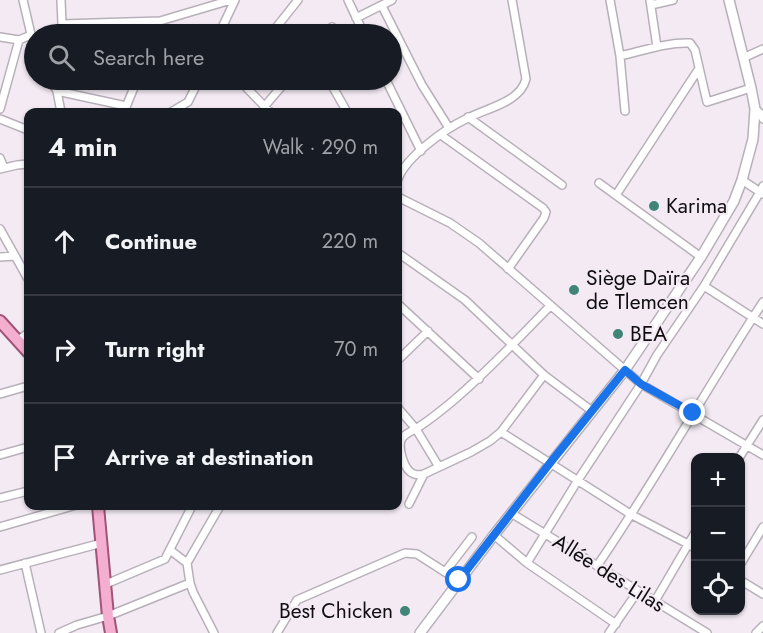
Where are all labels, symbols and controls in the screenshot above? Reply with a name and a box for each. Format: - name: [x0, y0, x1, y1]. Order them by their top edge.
- search box: [24, 24, 402, 90]
- icon: search: [45, 41, 78, 74]
- text: Search here: [93, 41, 204, 73]
- text: 4 min: [48, 128, 117, 166]
- text: Walk · 290 m: [263, 133, 378, 162]
- place label: Karima: [666, 191, 727, 221]
- marker: Karima: [647, 199, 661, 213]
- icon: ahead: [48, 225, 81, 258]
- text: Continue: [105, 225, 197, 257]
- text: 220 m: [322, 227, 378, 256]
- place label: Siège Daïra de Tlemcen: [586, 263, 690, 317]
- marker: Siège Daïra de Tlemcen: [567, 283, 581, 297]
- place label: BEA: [630, 319, 667, 349]
- marker: BEA: [611, 327, 625, 341]
- icon: right: [48, 333, 81, 366]
- text: Turn right: [105, 333, 205, 365]
- text: 70 m: [334, 335, 378, 364]
- route end: [679, 399, 705, 425]
- icon: arrive: [48, 441, 81, 474]
- text: Arrive at destination: [105, 441, 314, 473]
- map controls: [691, 453, 745, 615]
- button: +: [691, 453, 745, 507]
- button: −: [691, 507, 745, 561]
- street label: Allée des Lilas: [547, 527, 671, 619]
- button: locate: [691, 561, 745, 615]
- route start: [445, 566, 471, 592]
- place label: Best Chicken: [279, 596, 393, 626]
- marker: Best Chicken: [398, 604, 412, 618]

